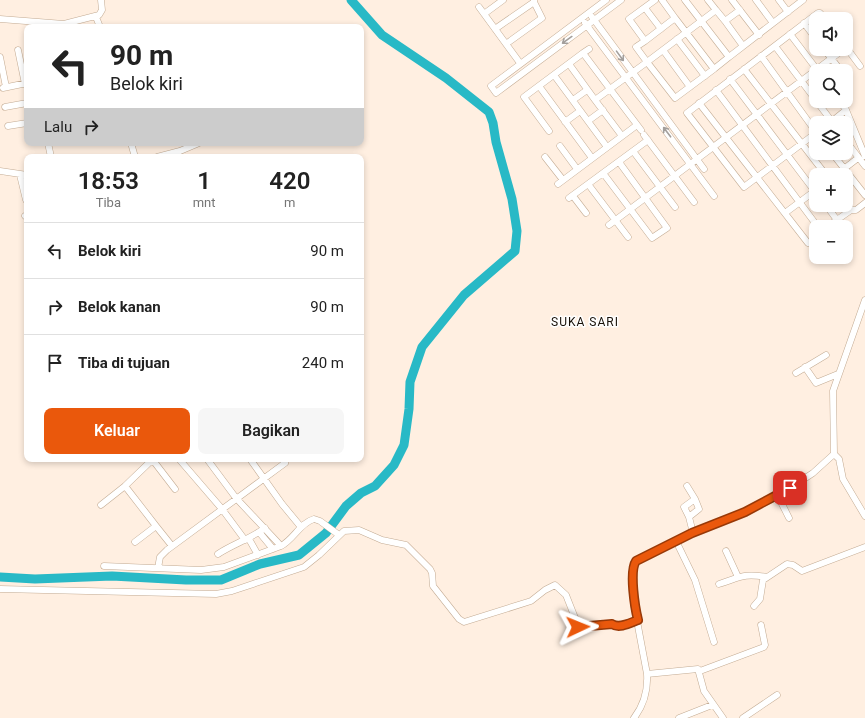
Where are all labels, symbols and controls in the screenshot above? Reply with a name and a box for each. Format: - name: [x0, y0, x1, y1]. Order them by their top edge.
- map controls: [809, 12, 853, 264]
- button: sound: [809, 12, 853, 56]
- one-way arrow: [562, 36, 573, 44]
- text: 90 m: [110, 39, 173, 72]
- icon: left: [44, 40, 96, 92]
- one-way arrow: [616, 50, 624, 61]
- button: search: [809, 64, 853, 108]
- text: Belok kiri: [110, 73, 183, 94]
- icon: right: [80, 116, 102, 138]
- button: layers: [809, 116, 853, 160]
- text: Lalu: [44, 118, 72, 136]
- one-way arrow: [663, 127, 671, 138]
- text: 18:53: [78, 167, 139, 195]
- text: 1: [197, 167, 211, 195]
- text: 420: [269, 167, 310, 195]
- button: +: [809, 168, 853, 212]
- text: Tiba: [96, 195, 121, 210]
- text: mnt: [193, 195, 216, 210]
- text: m: [284, 195, 295, 210]
- button: −: [809, 220, 853, 264]
- icon: left: [44, 240, 66, 262]
- text: Belok kiri: [78, 242, 141, 260]
- text: 90 m: [310, 242, 344, 260]
- icon: right: [44, 296, 66, 318]
- text: Belok kanan: [78, 298, 161, 316]
- text: 90 m: [310, 298, 344, 316]
- district label: SUKA SARI: [551, 315, 619, 329]
- icon: arrive: [44, 352, 66, 374]
- text: Tiba di tujuan: [78, 354, 170, 372]
- text: 240 m: [302, 354, 344, 372]
- button: Keluar: [44, 408, 190, 454]
- button: Bagikan: [198, 408, 344, 454]
- pin: [773, 471, 807, 505]
- icon: arrive: [779, 477, 801, 499]
- position arrow: [557, 606, 599, 648]

